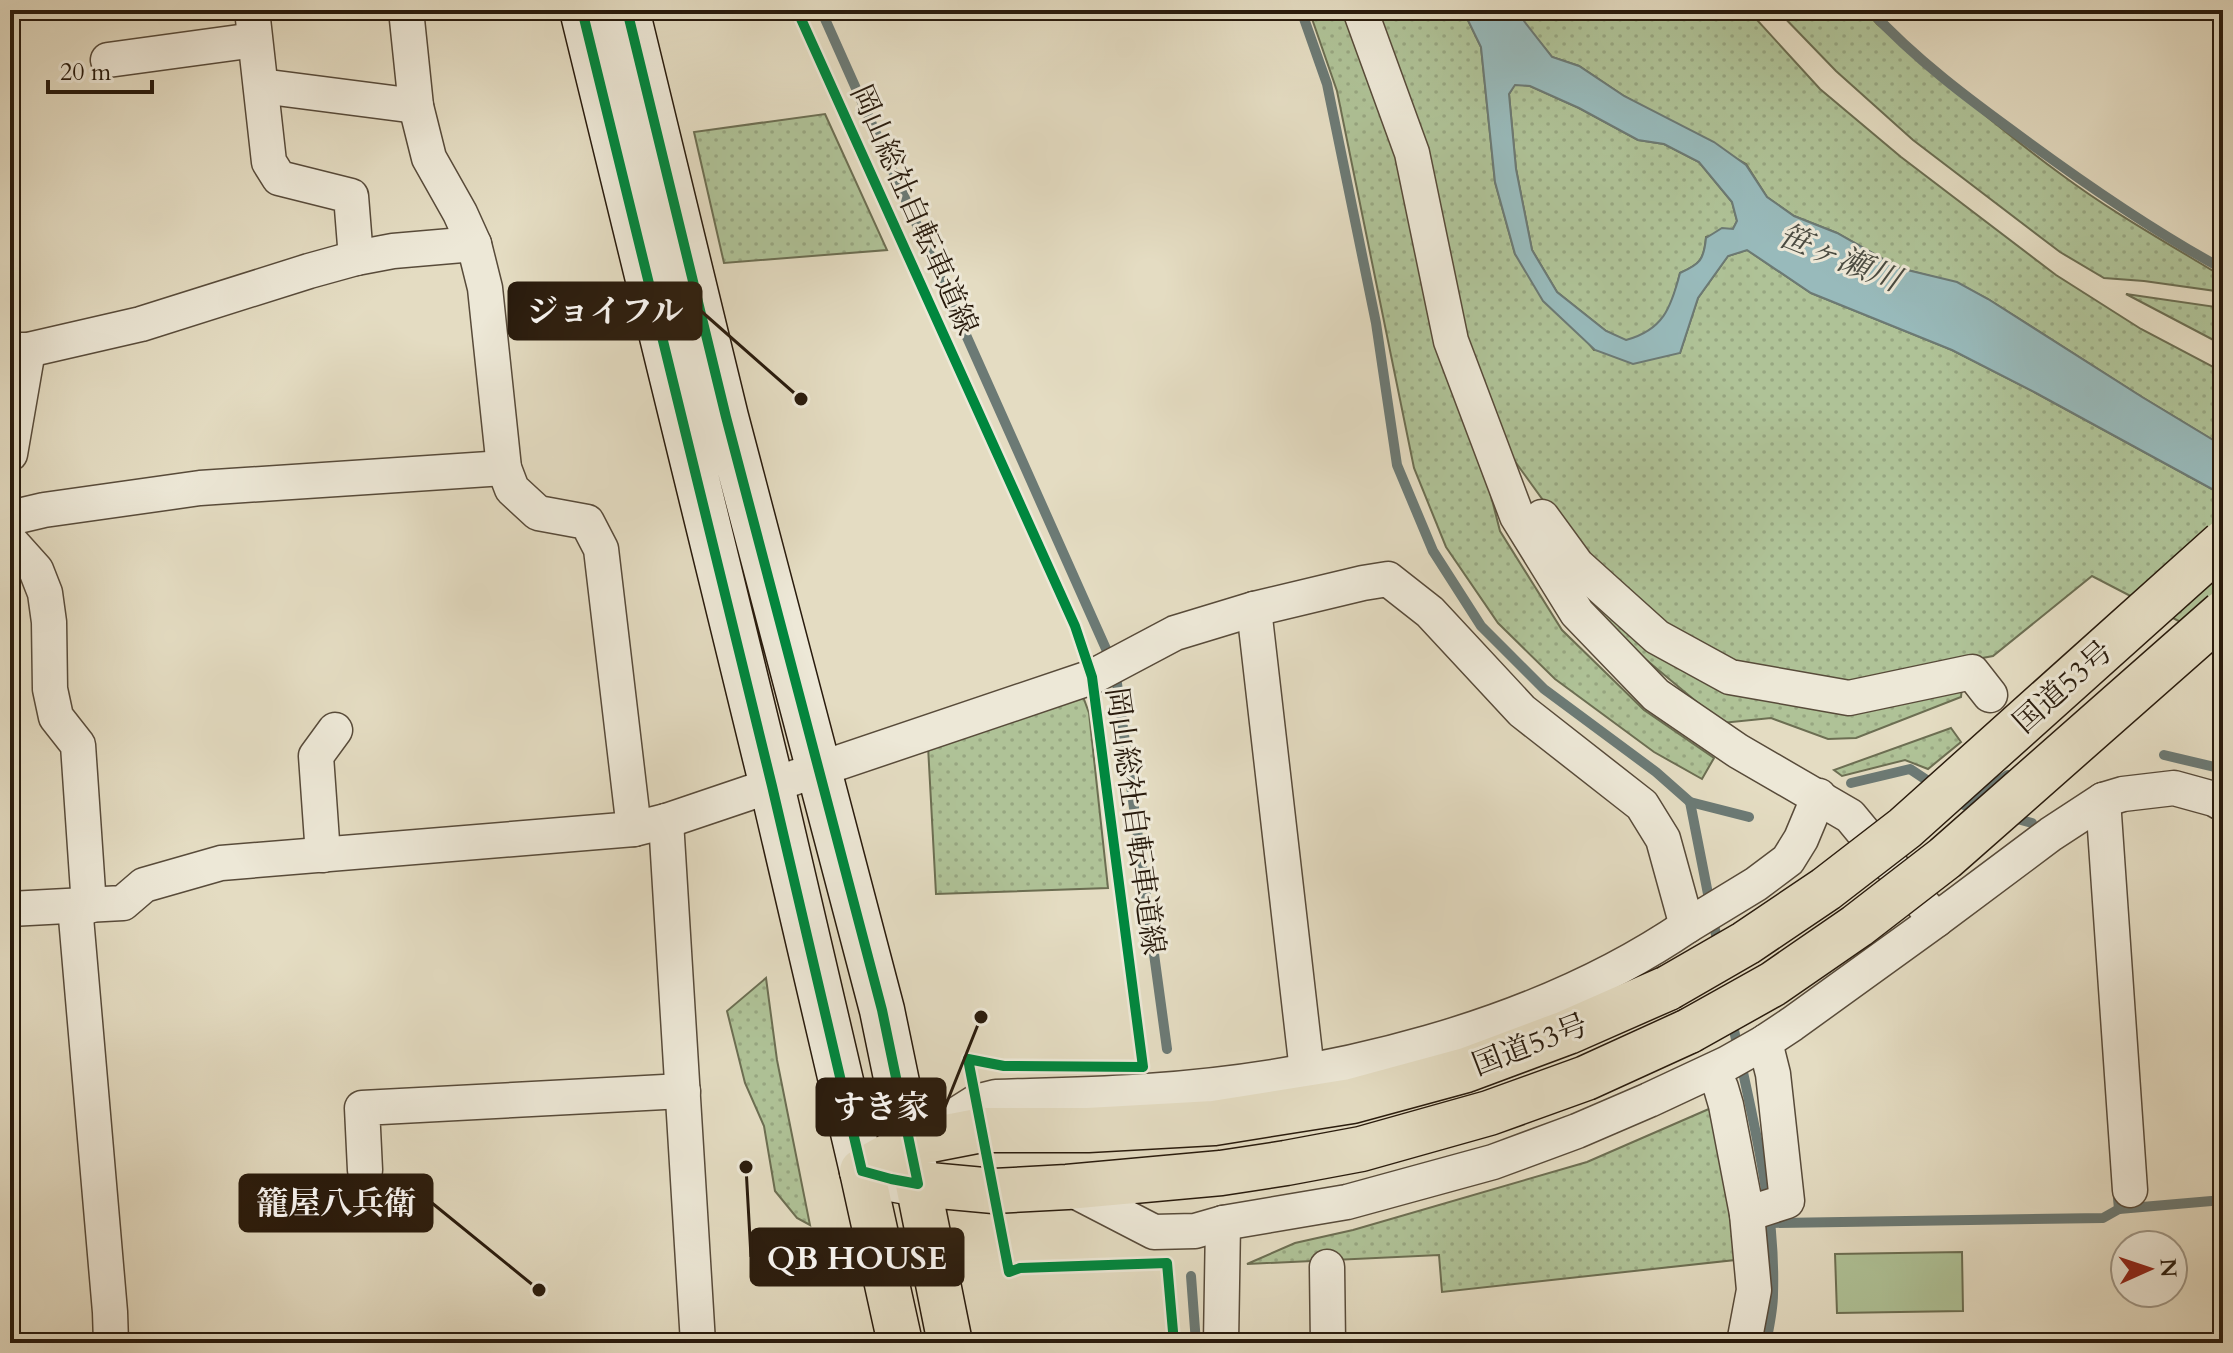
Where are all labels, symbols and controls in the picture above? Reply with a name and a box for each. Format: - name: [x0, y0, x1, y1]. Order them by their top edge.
- scale bar: [48, 44, 152, 94]
- text: 20 m: [60, 56, 112, 89]
- street label: 岡山総社自転車道線: [840, 78, 988, 342]
- water label: 笹ヶ瀬川: [1771, 214, 1909, 303]
- callout: ジョイフル: [509, 283, 701, 339]
- text: ジョイフル: [526, 290, 684, 334]
- street label: 国道53号: [2004, 631, 2122, 743]
- street label: 岡山総社自転車道線: [1096, 684, 1174, 958]
- street label: 国道53号: [1466, 1004, 1594, 1086]
- callout: すき家: [817, 1079, 945, 1135]
- text: すき家: [833, 1086, 929, 1130]
- callout: 籠屋八兵衛: [240, 1175, 432, 1231]
- text: 籠屋八兵衛: [256, 1182, 416, 1226]
- callout: QB HOUSE: [751, 1229, 963, 1285]
- north arrow: [2109, 1229, 2189, 1309]
- text: QB HOUSE: [767, 1237, 947, 1281]
- text: N: [2152, 1258, 2183, 1278]

